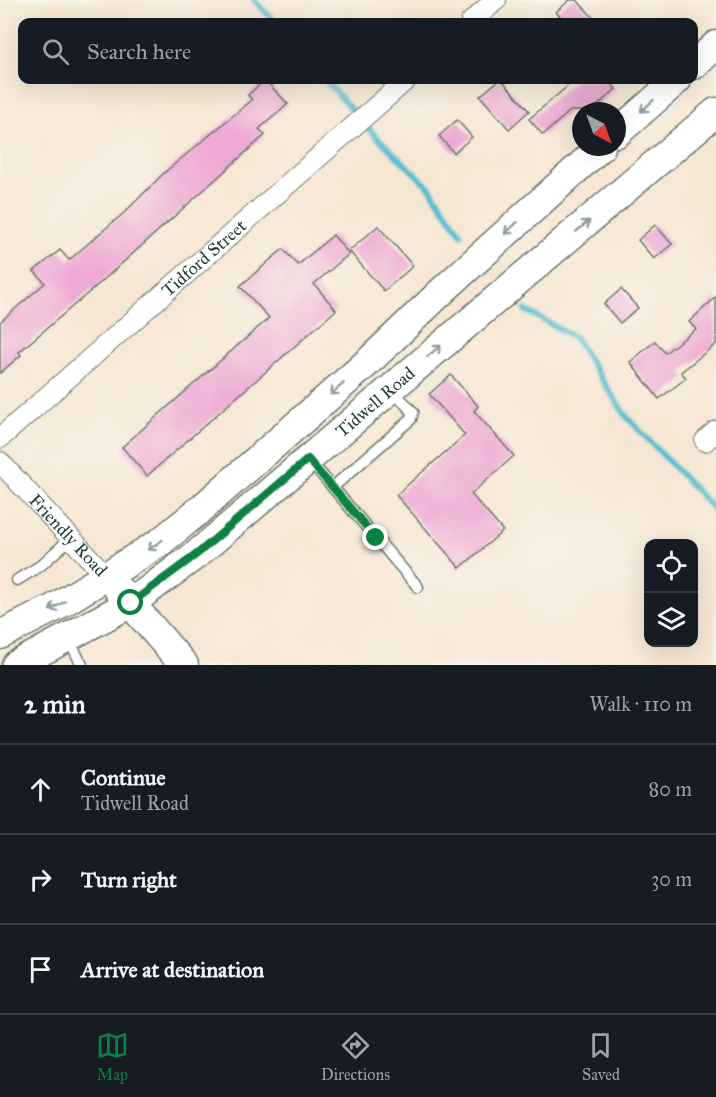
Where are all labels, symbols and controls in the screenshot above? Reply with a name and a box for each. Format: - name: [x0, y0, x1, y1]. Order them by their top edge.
- search box: [18, 18, 698, 84]
- icon: search: [39, 35, 72, 68]
- text: Search here: [87, 38, 191, 65]
- one-way arrow: [640, 99, 655, 113]
- north arrow: [572, 102, 626, 156]
- street label: Tidford Street: [157, 214, 251, 301]
- one-way arrow: [575, 219, 591, 232]
- one-way arrow: [504, 221, 519, 235]
- one-way arrow: [425, 344, 441, 357]
- street label: Tidwell Road: [331, 362, 419, 442]
- one-way arrow: [330, 382, 345, 396]
- street label: Friendly Road: [24, 489, 112, 581]
- route end: [362, 524, 388, 550]
- one-way arrow: [147, 538, 164, 551]
- map controls: [644, 539, 698, 647]
- button: locate: [644, 539, 698, 593]
- route start: [117, 589, 143, 615]
- button: layers: [644, 593, 698, 647]
- one-way arrow: [49, 601, 66, 613]
- text: 2 min: [24, 688, 85, 720]
- text: Walk · 110 m: [589, 692, 692, 716]
- text: Continue: [81, 764, 166, 791]
- icon: ahead: [24, 773, 57, 806]
- text: 80 m: [649, 777, 692, 801]
- text: Tidwell Road: [81, 791, 189, 815]
- icon: right: [24, 863, 57, 896]
- text: Turn right: [81, 866, 177, 893]
- text: 30 m: [651, 867, 692, 891]
- icon: arrive: [24, 953, 57, 986]
- text: Arrive at destination: [81, 956, 264, 983]
- tab: Map: [96, 1029, 129, 1084]
- tab: Directions: [321, 1029, 390, 1084]
- tab: Saved: [582, 1029, 620, 1084]

